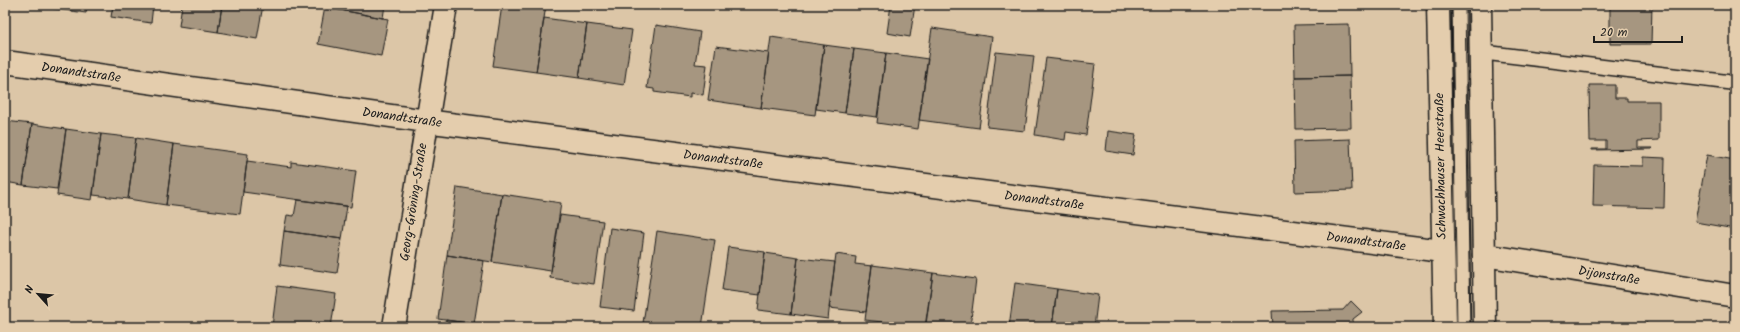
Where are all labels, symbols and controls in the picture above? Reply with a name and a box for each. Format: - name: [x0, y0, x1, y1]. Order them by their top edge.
- scale bar: [1594, 18, 1682, 44]
- text: 20 m: [1600, 23, 1628, 42]
- street label: Donandtstraße: [40, 57, 122, 89]
- street label: Schwachhauser Heerstraße: [1429, 92, 1453, 239]
- street label: Donandtstraße: [361, 102, 443, 134]
- street label: Georg-Gröning-Straße: [394, 141, 434, 262]
- street label: Donandtstraße: [682, 145, 764, 175]
- street label: Donandtstraße: [1003, 186, 1085, 216]
- street label: Donandtstraße: [1325, 227, 1407, 257]
- street label: Dijonstraße: [1577, 261, 1641, 291]
- north arrow: [18, 274, 58, 314]
- text: N: [20, 283, 40, 297]

